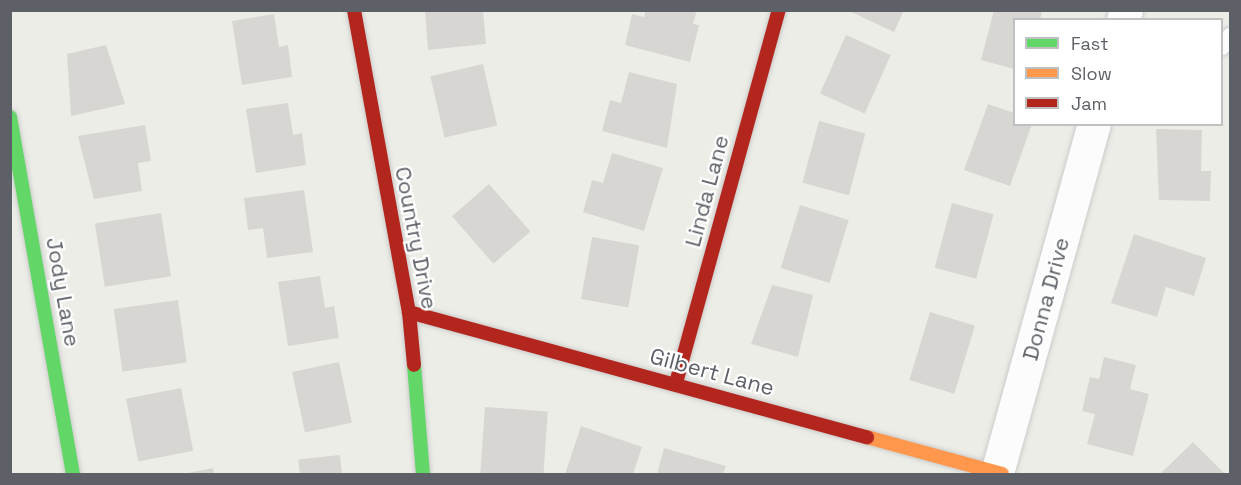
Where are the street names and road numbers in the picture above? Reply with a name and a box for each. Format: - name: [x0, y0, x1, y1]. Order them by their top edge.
- street label: Linda Lane: [679, 132, 735, 250]
- street label: Country Drive: [389, 165, 443, 311]
- street label: Jody Lane: [40, 235, 86, 349]
- street label: Donna Drive: [1017, 235, 1075, 363]
- street label: Gilbert Lane: [647, 343, 777, 401]

